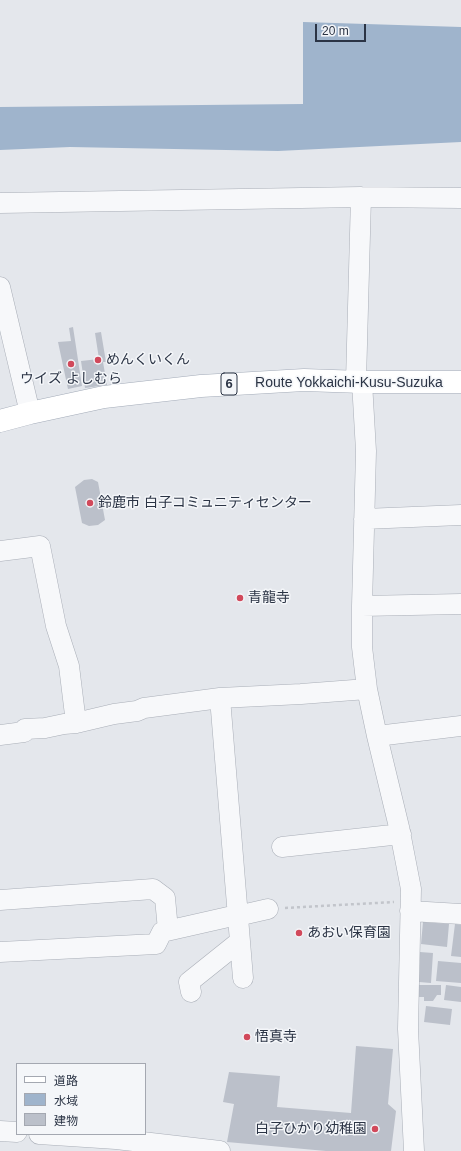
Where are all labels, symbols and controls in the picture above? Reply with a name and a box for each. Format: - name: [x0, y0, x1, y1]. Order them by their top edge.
- scale bar: [317, 16, 368, 42]
- text: 20 m: [322, 24, 349, 38]
- place label: めんくいくん: [106, 352, 190, 368]
- marker: めんくいくん: [93, 355, 103, 365]
- marker: ウイズ よしむら: [66, 359, 76, 369]
- place label: ウイズ よしむら: [20, 371, 122, 387]
- road number: 6: [221, 373, 237, 395]
- street label: Route Yokkaichi-Kusu-Suzuka: [255, 375, 443, 391]
- place label: 鈴鹿市 白子コミュニティセンター: [98, 495, 312, 511]
- marker: 鈴鹿市 白子コミュニティセンター: [85, 498, 95, 508]
- place label: 青龍寺: [248, 590, 290, 606]
- marker: 青龍寺: [235, 593, 245, 603]
- place label: あおい保育園: [307, 925, 391, 941]
- marker: あおい保育園: [294, 928, 304, 938]
- place label: 悟真寺: [255, 1029, 297, 1045]
- marker: 悟真寺: [242, 1032, 252, 1042]
- legend: [16, 1063, 146, 1135]
- text: 道路: [54, 1074, 78, 1088]
- text: 水域: [54, 1094, 78, 1108]
- text: 建物: [54, 1114, 78, 1128]
- place label: 白子ひかり幼稚園: [255, 1121, 367, 1137]
- marker: 白子ひかり幼稚園: [370, 1124, 380, 1134]

